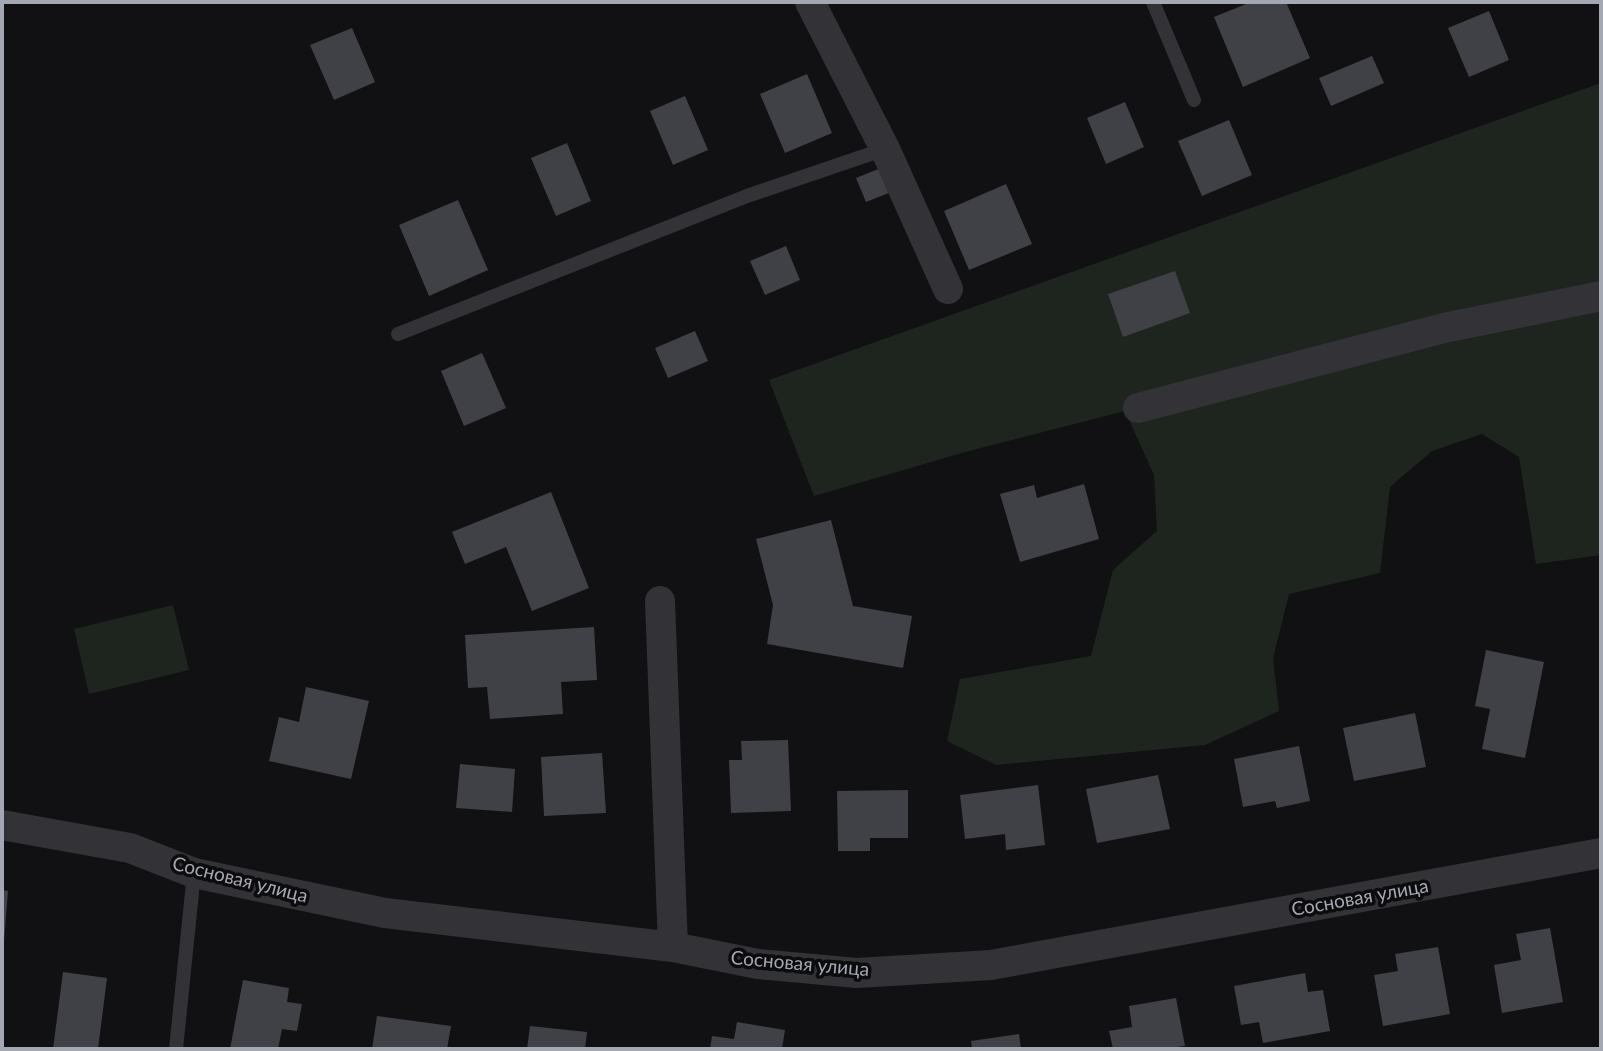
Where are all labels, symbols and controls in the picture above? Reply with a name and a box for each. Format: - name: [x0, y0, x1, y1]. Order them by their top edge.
- street label: Сосновая улица: [170, 852, 310, 908]
- street label: Сосновая улица: [1290, 875, 1430, 921]
- street label: Сосновая улица: [730, 947, 870, 981]

